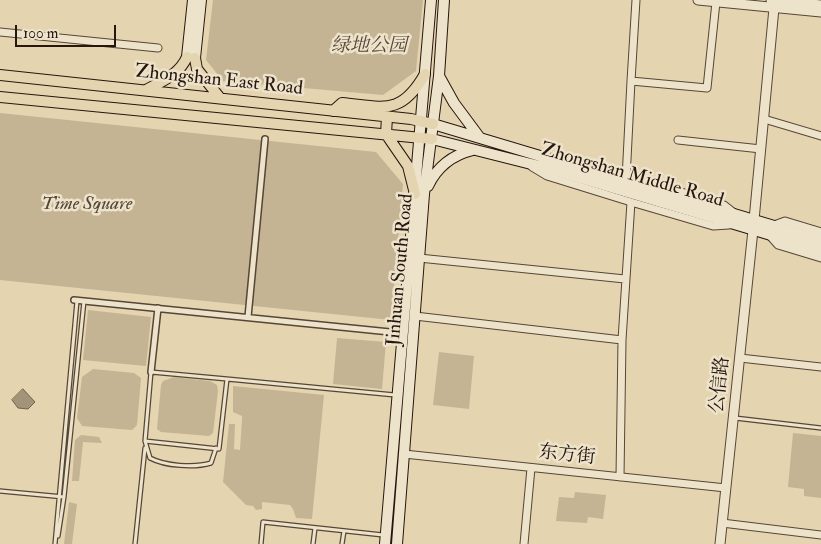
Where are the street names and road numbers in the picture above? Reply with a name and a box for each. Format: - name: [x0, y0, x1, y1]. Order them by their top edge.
- street label: Zhongshan East Road: [134, 61, 304, 101]
- street label: Zhongshan Middle Road: [538, 139, 726, 213]
- street label: Jinhuan South Road: [383, 193, 419, 347]
- street label: 公信路: [707, 355, 735, 415]
- street label: 东方街: [537, 442, 597, 470]

